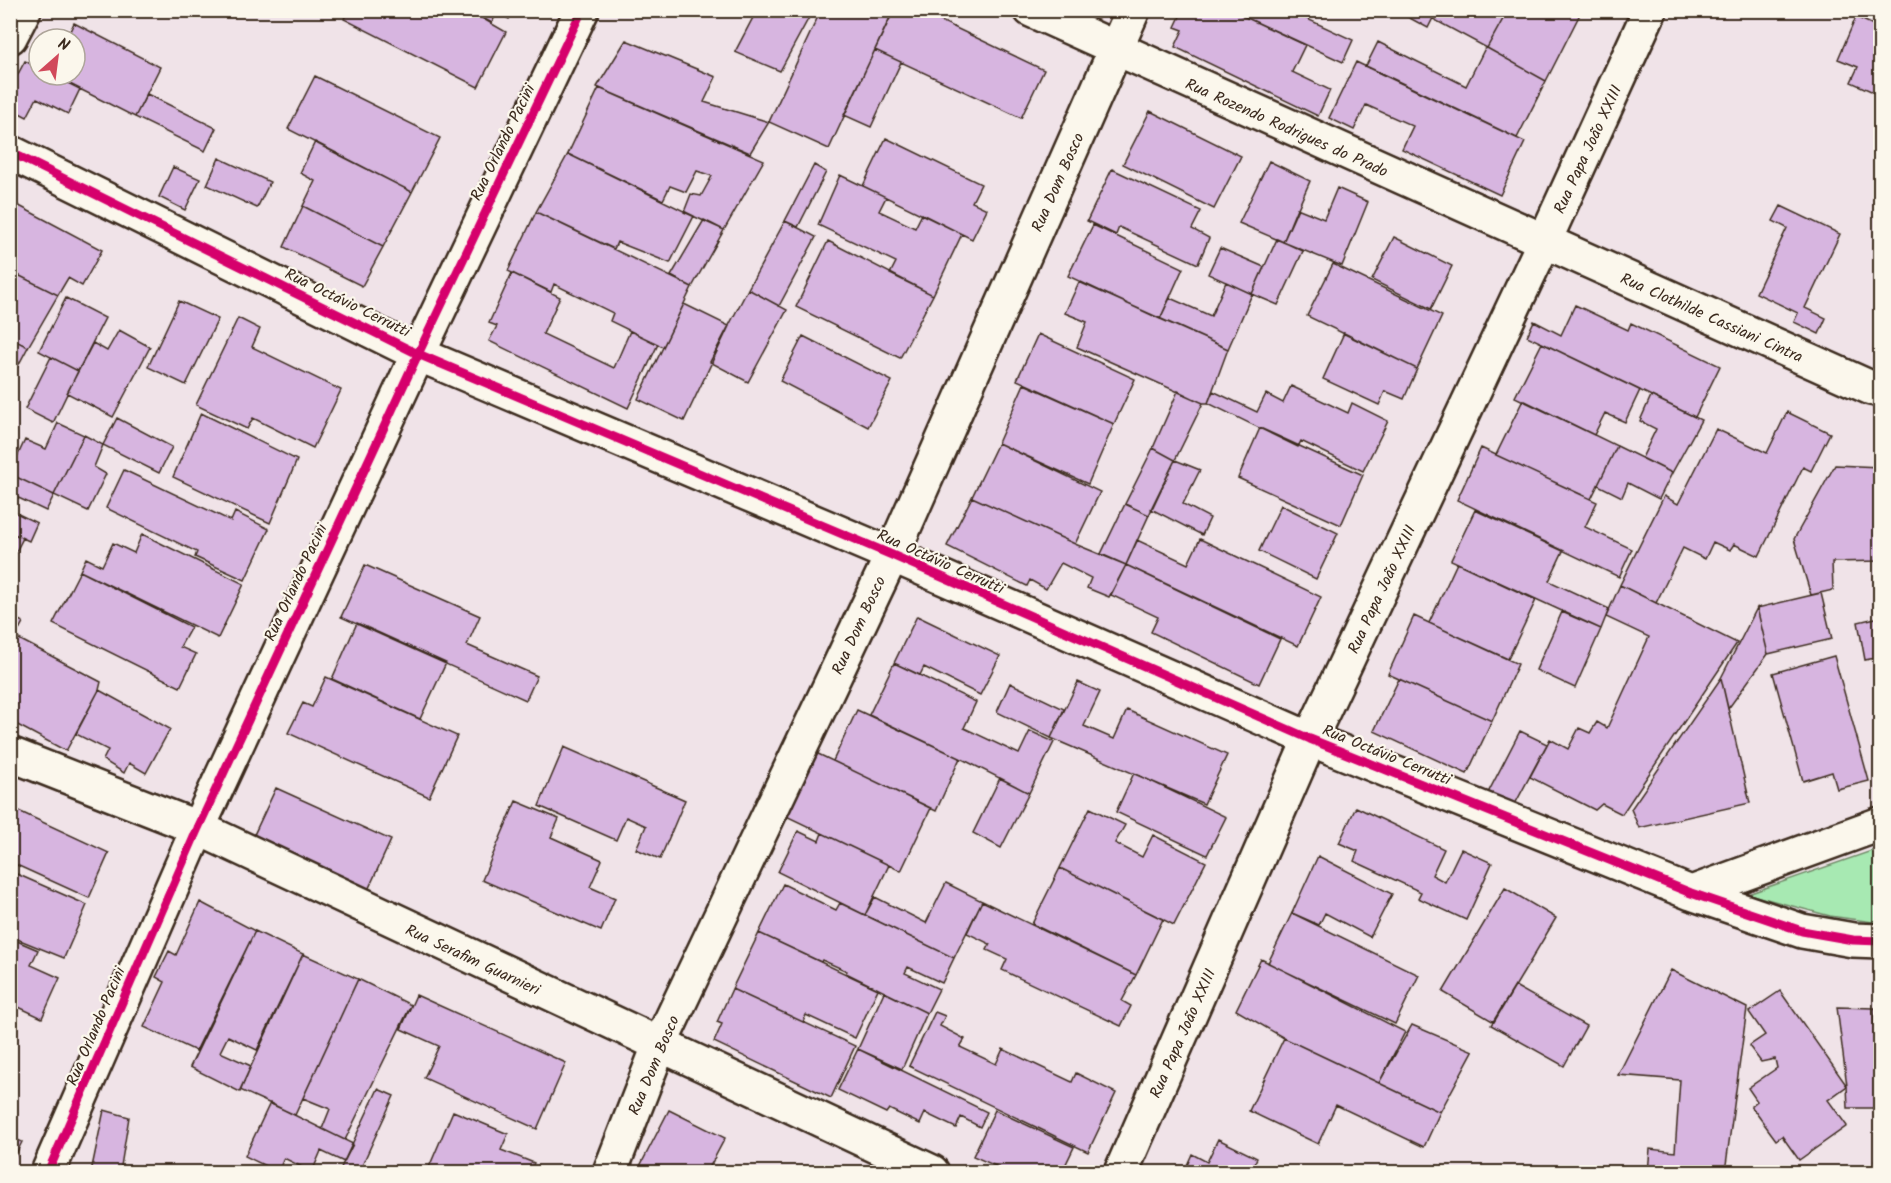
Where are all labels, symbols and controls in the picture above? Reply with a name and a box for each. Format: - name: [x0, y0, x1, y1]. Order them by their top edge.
- north arrow: [27, 27, 87, 87]
- text: N: [53, 32, 74, 58]
- street label: Rua Rozendo Rodrigues do Prado: [1181, 72, 1392, 184]
- street label: Rua Orlando Pacini: [464, 79, 543, 205]
- street label: Rua Papa João XXIII: [1548, 81, 1629, 218]
- street label: Rua Dom Bosco: [1025, 129, 1091, 236]
- street label: Rua Octávio Cerrutti: [280, 262, 416, 345]
- street label: Rua Clothilde Cassiani Cintra: [1616, 267, 1807, 370]
- street label: Rua Orlando Pacini: [258, 519, 335, 646]
- street label: Rua Papa João XXIII: [1342, 521, 1423, 658]
- street label: Rua Octávio Cerrutti: [873, 523, 1009, 602]
- street label: Rua Dom Bosco: [826, 572, 893, 679]
- street label: Rua Octávio Cerrutti: [1318, 718, 1456, 793]
- street label: Rua Serafim Guarnieri: [401, 918, 545, 1003]
- street label: Rua Orlando Pacini: [60, 962, 133, 1090]
- street label: Rua Papa João XXIII: [1144, 965, 1223, 1102]
- street label: Rua Dom Bosco: [622, 1012, 687, 1119]

